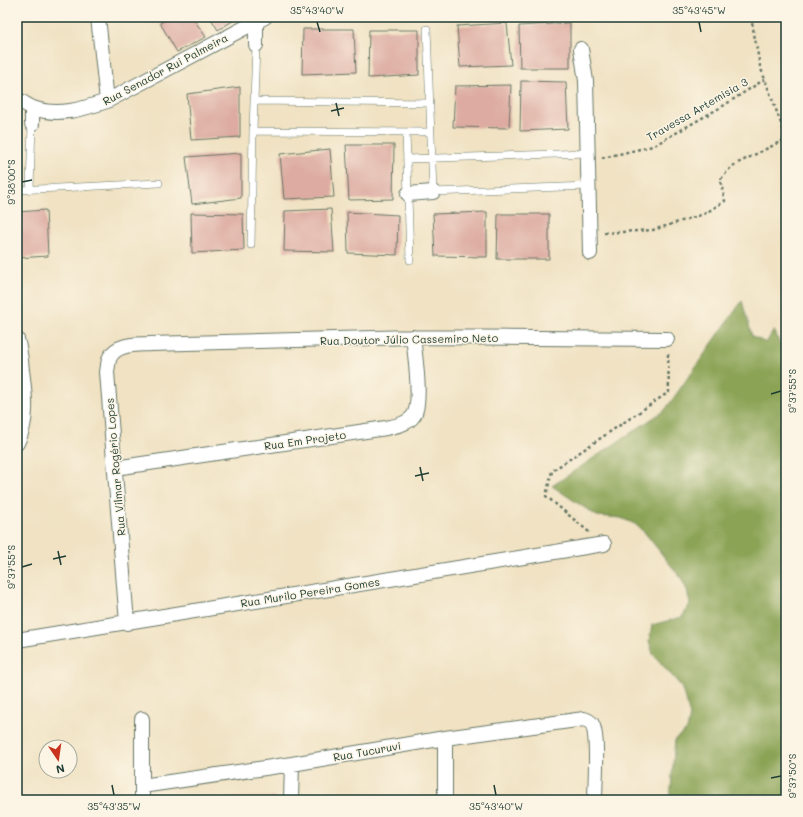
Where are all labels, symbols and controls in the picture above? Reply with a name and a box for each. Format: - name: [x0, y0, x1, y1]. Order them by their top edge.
- text: 35°43'40"W: [290, 3, 344, 17]
- text: 35°43'45"W: [672, 3, 726, 17]
- street label: Rua Senador Rui Palmeira: [100, 30, 230, 108]
- street label: Travessa Artemisia 3: [644, 74, 751, 144]
- text: 9°38'00"S: [4, 159, 18, 205]
- street label: Rua Doutor Júlio Cassemiro Neto: [320, 330, 499, 348]
- text: 9°37'55"S: [785, 369, 799, 413]
- street label: Rua Vilmar Rogério Lopes: [102, 397, 128, 537]
- street label: Rua Em Projeto: [263, 427, 347, 453]
- text: 9°37'55"S: [4, 545, 18, 589]
- street label: Rua Murilo Pereira Gomes: [239, 574, 381, 610]
- street label: Rua Tucuruvi: [332, 738, 402, 764]
- north arrow: [38, 739, 78, 779]
- text: 9°37'50"S: [785, 753, 799, 798]
- text: N: [55, 761, 66, 777]
- text: 35°43'35"W: [87, 799, 141, 813]
- text: 35°43'40"W: [469, 799, 523, 813]

